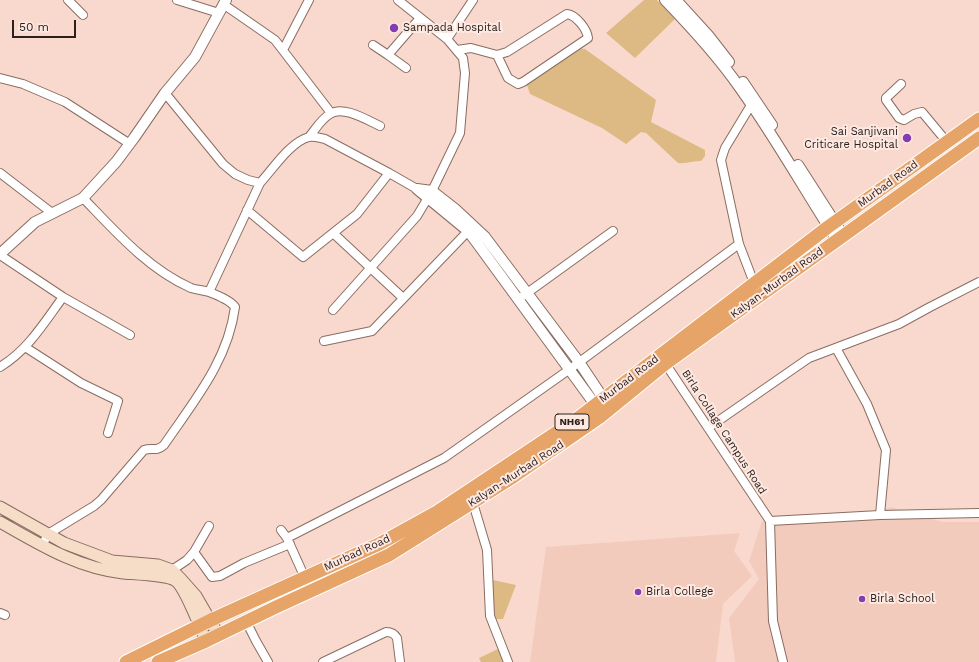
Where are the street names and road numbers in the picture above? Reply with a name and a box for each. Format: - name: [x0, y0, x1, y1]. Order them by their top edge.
- street label: Murbad Road: [855, 158, 921, 210]
- street label: Kalyan-Murbad Road: [728, 245, 826, 321]
- street label: Murbad Road: [597, 352, 661, 406]
- street label: Birla Collage Campus Road: [679, 367, 769, 497]
- road number: NH61: [555, 414, 589, 430]
- street label: Kalyan-Murbad Road: [466, 438, 566, 510]
- street label: Murbad Road: [322, 532, 392, 574]

